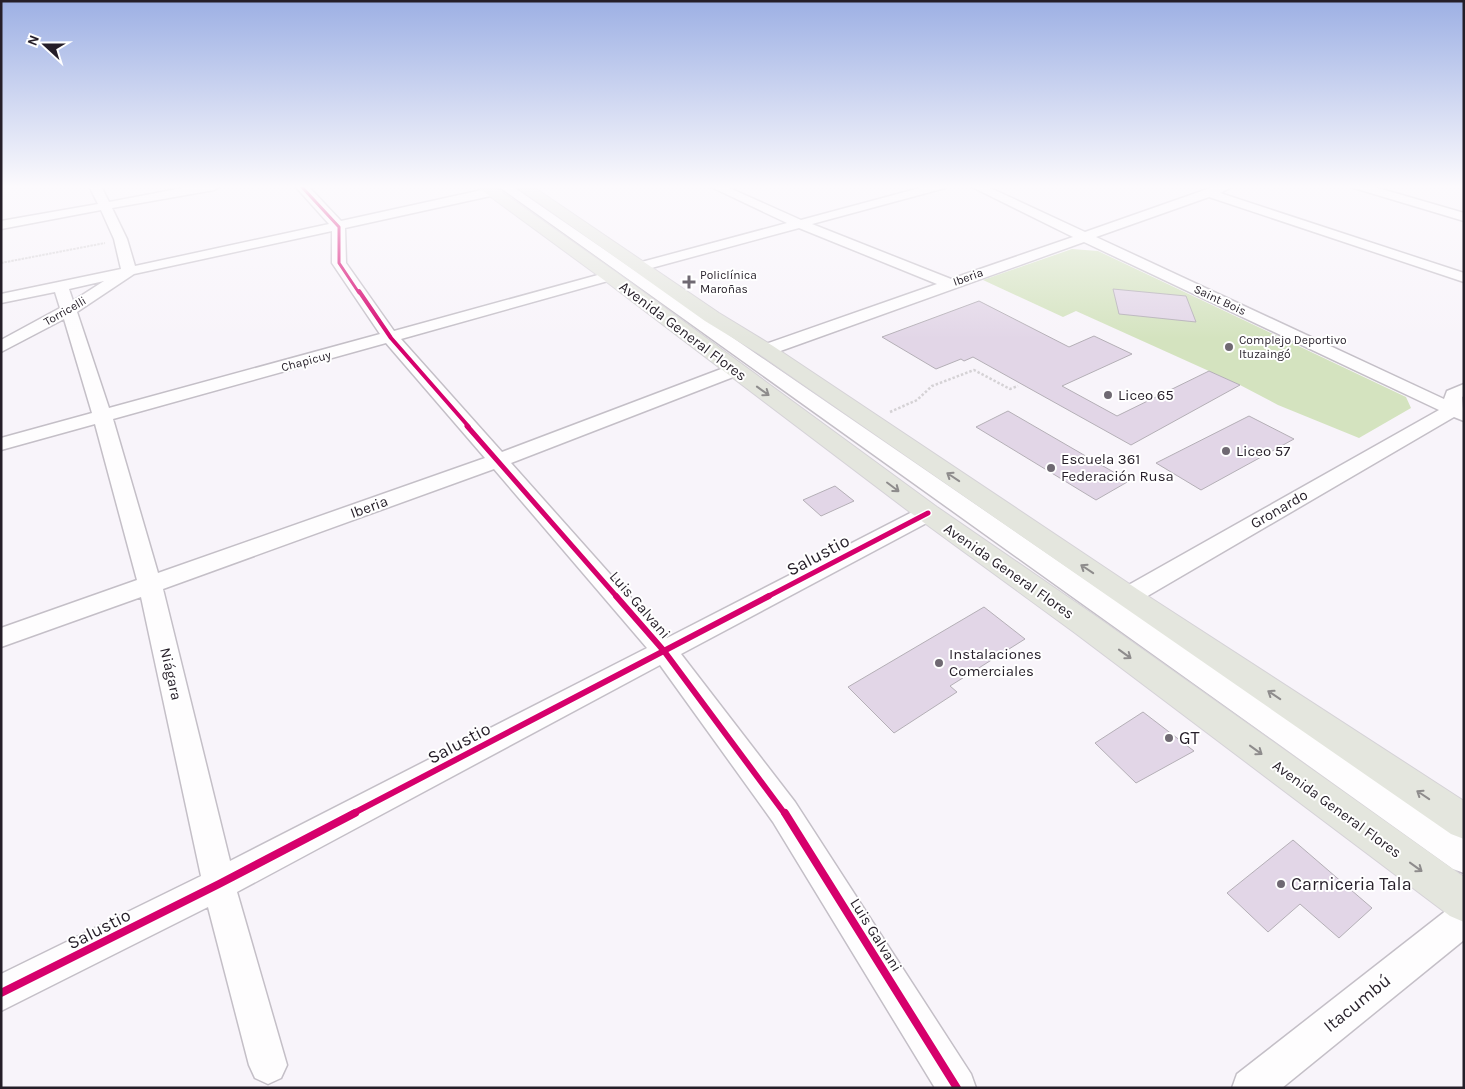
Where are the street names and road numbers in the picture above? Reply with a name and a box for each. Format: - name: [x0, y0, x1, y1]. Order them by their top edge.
- street label: Iberia: [951, 265, 985, 289]
- street label: Avenida General Flores: [616, 277, 750, 385]
- street label: Saint Bois: [1192, 282, 1248, 318]
- street label: Torricelli: [41, 293, 89, 329]
- street label: Chapicuy: [280, 348, 333, 374]
- street label: Gronardo: [1247, 485, 1311, 533]
- street label: Iberia: [348, 492, 390, 522]
- street label: Avenida General Flores: [941, 519, 1077, 623]
- street label: Salustio: [783, 529, 853, 581]
- street label: Luis Galvani: [606, 568, 674, 642]
- street label: Niágara: [156, 646, 186, 702]
- street label: Salustio: [424, 717, 494, 769]
- street label: Avenida General Flores: [1269, 756, 1405, 862]
- street label: Luis Galvani: [846, 895, 906, 975]
- street label: Salustio: [64, 904, 134, 954]
- street label: Itacumbú: [1319, 969, 1395, 1037]

